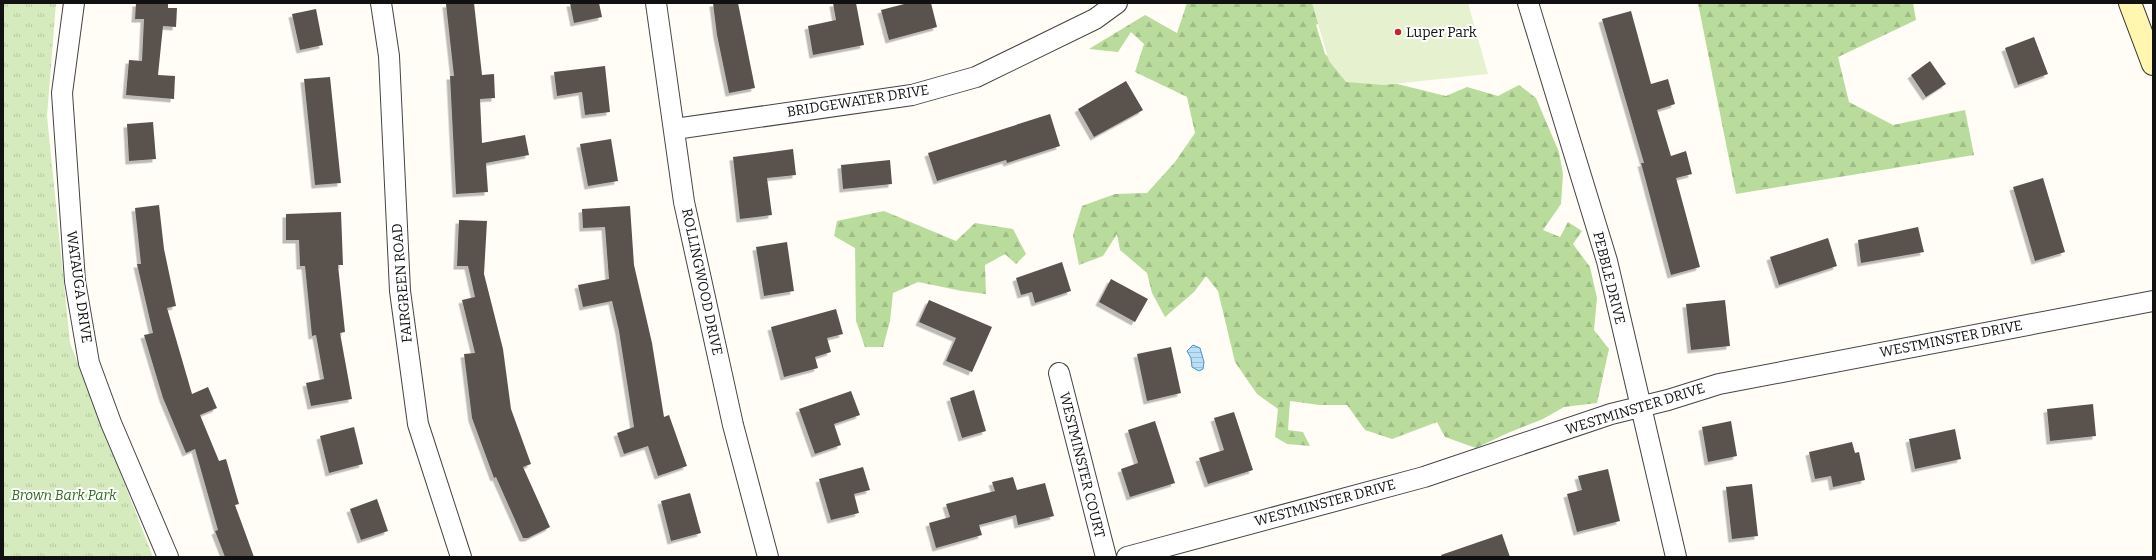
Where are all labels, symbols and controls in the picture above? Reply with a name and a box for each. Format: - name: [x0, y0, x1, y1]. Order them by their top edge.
- place label: Luper Park: [1406, 24, 1477, 41]
- marker: Luper Park: [1393, 27, 1403, 37]
- street label: BRIDGEWATER DRIVE: [786, 81, 930, 121]
- street label: ROLLINGWOOD DRIVE: [678, 207, 726, 357]
- street label: FAIRGREEN ROAD: [388, 223, 416, 343]
- street label: WATAUGA DRIVE: [63, 230, 95, 344]
- street label: PEBBLE DRIVE: [1589, 230, 1629, 326]
- street label: WESTMINSTER DRIVE: [1878, 317, 2024, 361]
- street label: WESTMINSTER DRIVE: [1563, 380, 1707, 438]
- street label: WESTMINSTER COURT: [1056, 390, 1108, 540]
- street label: WESTMINSTER DRIVE: [1253, 476, 1397, 530]
- park label: Brown Bark Park: [11, 487, 117, 504]

